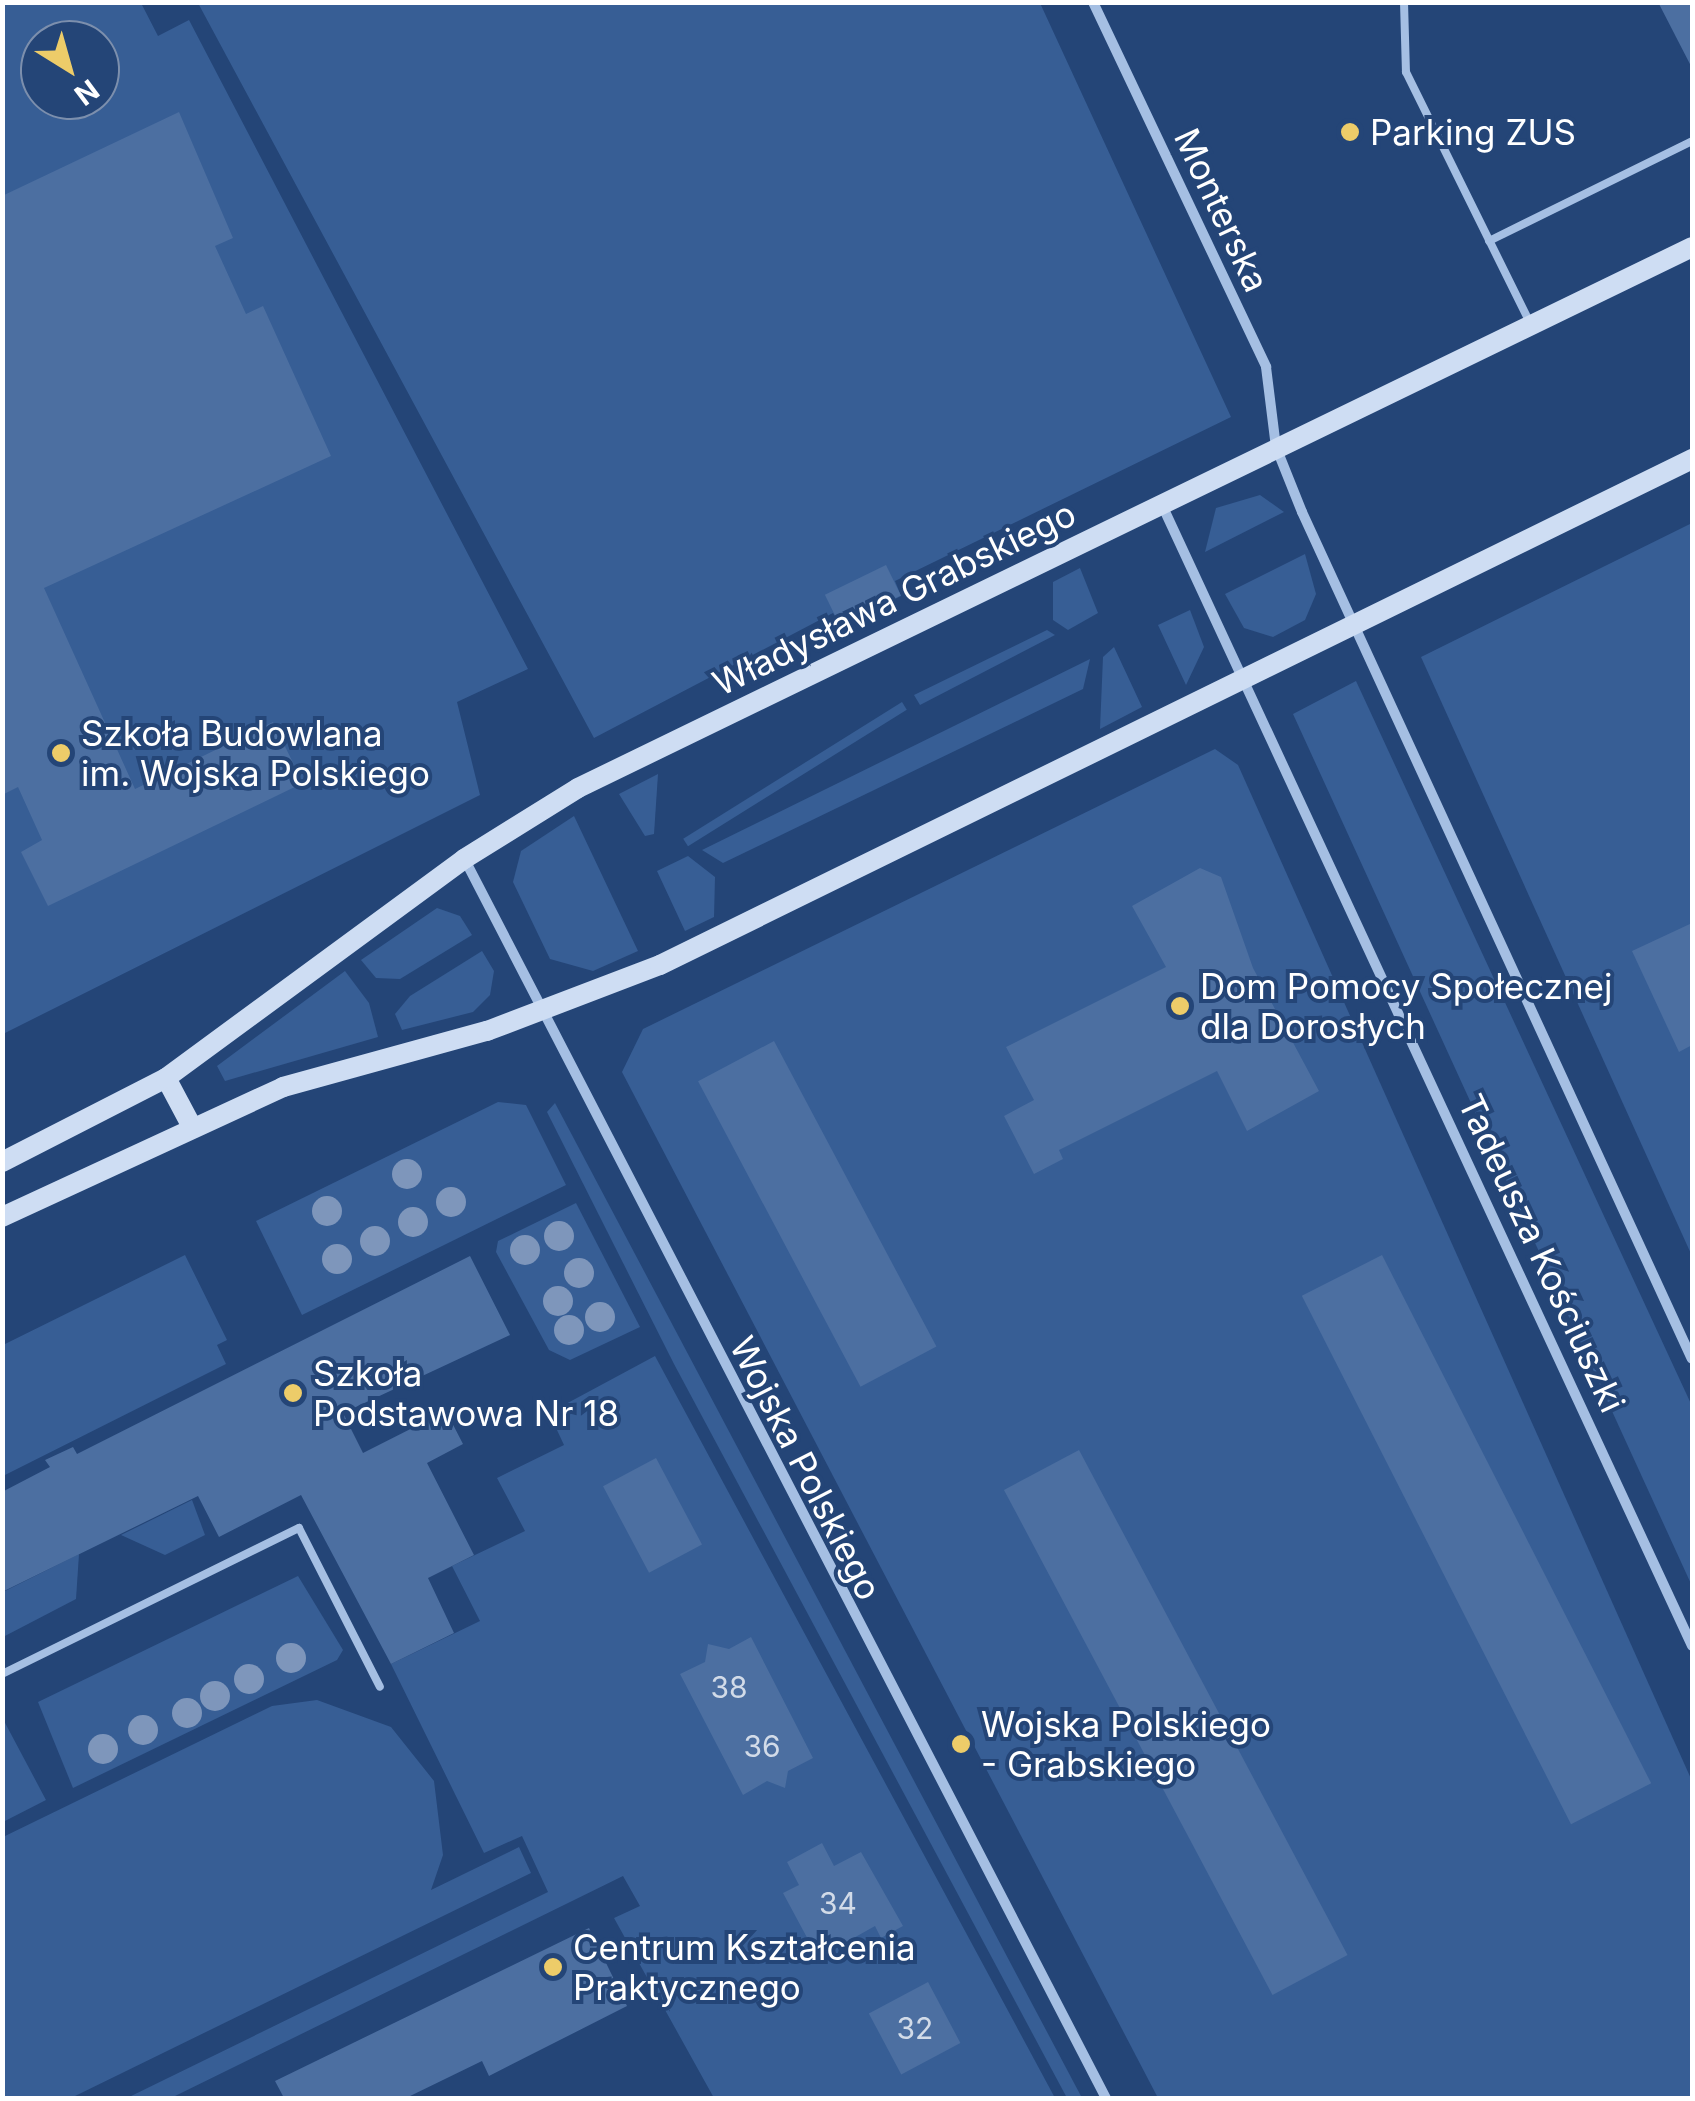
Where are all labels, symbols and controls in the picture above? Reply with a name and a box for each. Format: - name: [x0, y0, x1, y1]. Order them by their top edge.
- north arrow: [20, 20, 120, 120]
- text: N: [68, 72, 106, 112]
- place label: Parking ZUS: [1370, 111, 1576, 153]
- marker: Parking ZUS: [1339, 121, 1361, 143]
- street label: Monterska: [1166, 122, 1278, 298]
- street label: Władysława Grabskiego: [706, 492, 1082, 704]
- place label: Szkoła Budowlana im. Wojska Polskiego: [81, 712, 430, 794]
- marker: Szkoła Budowlana im. Wojska Polskiego: [50, 742, 72, 764]
- place label: Dom Pomocy Społecznej dla Dorosłych: [1200, 965, 1612, 1047]
- marker: Dom Pomocy Społecznej dla Dorosłych: [1169, 995, 1191, 1017]
- street label: Tadeusza Kościuszki: [1450, 1087, 1634, 1419]
- street label: Wojska Polskiego: [721, 1329, 891, 1607]
- place label: Szkoła Podstawowa Nr 18: [313, 1352, 619, 1434]
- marker: Szkoła Podstawowa Nr 18: [282, 1382, 304, 1404]
- house number: 38: [710, 1669, 748, 1705]
- place label: Wojska Polskiego - Grabskiego: [981, 1703, 1271, 1785]
- house number: 36: [743, 1728, 781, 1764]
- marker: Wojska Polskiego - Grabskiego: [950, 1733, 972, 1755]
- house number: 34: [819, 1885, 857, 1921]
- place label: Centrum Kształcenia Praktycznego: [573, 1926, 916, 2008]
- marker: Centrum Kształcenia Praktycznego: [542, 1956, 564, 1978]
- house number: 32: [897, 2010, 933, 2046]

